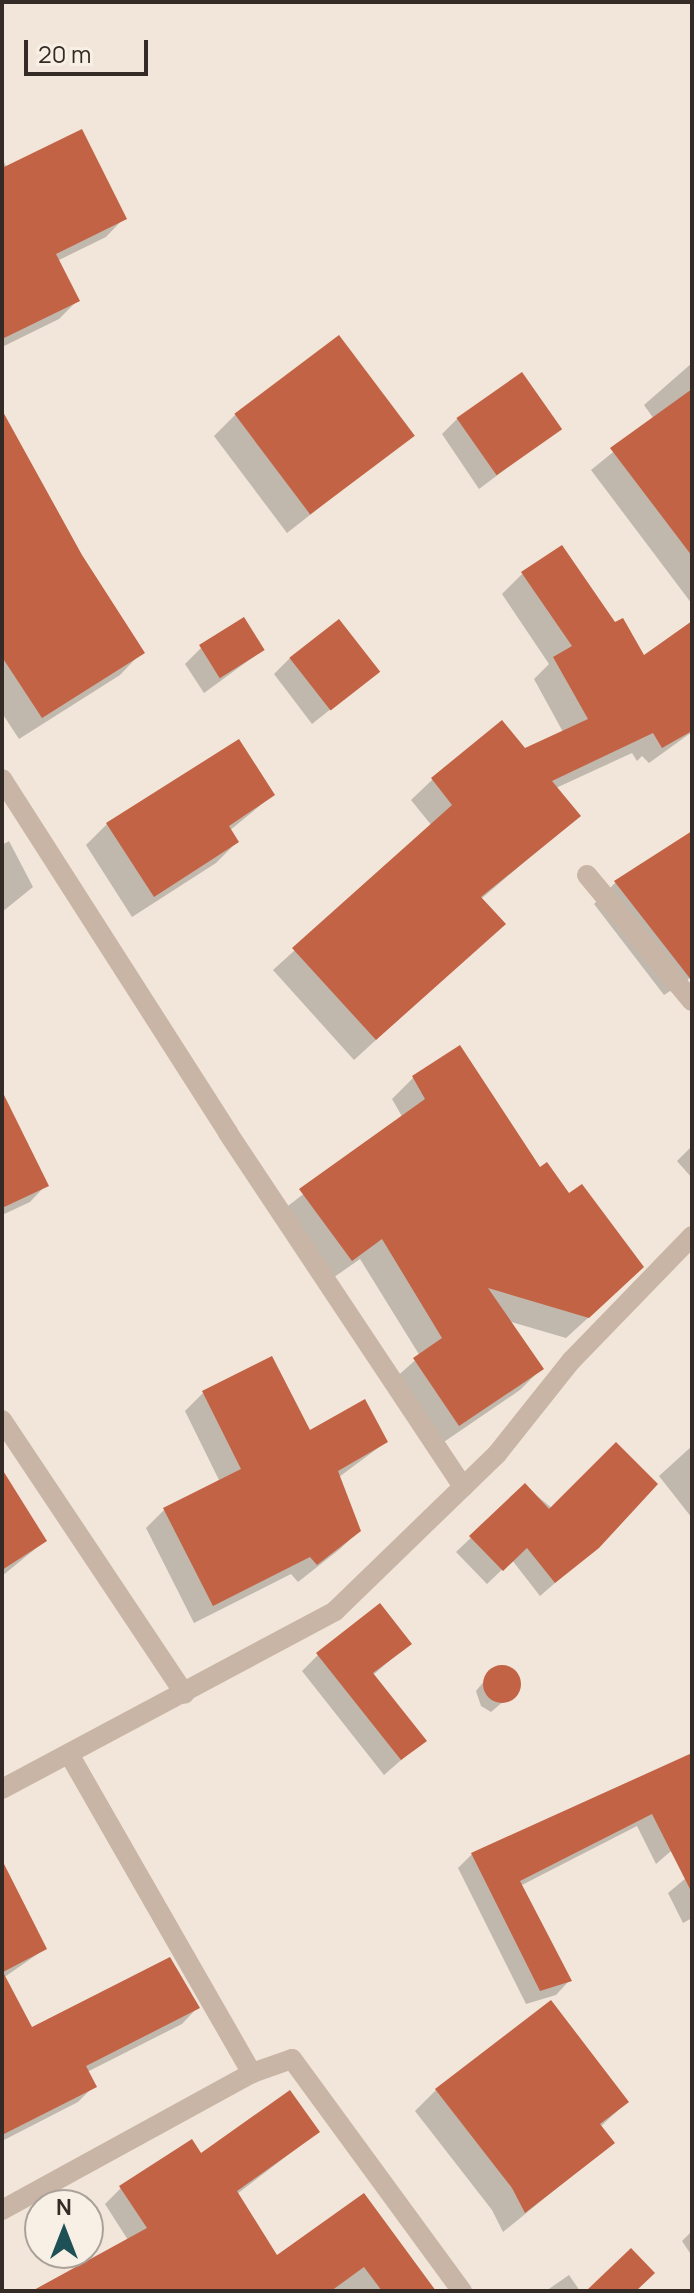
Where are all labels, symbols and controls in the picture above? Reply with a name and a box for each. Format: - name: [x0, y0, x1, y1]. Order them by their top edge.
- scale bar: [28, 24, 152, 74]
- text: 20 m: [38, 37, 91, 70]
- north arrow: [24, 2189, 104, 2269]
- text: N: [56, 2192, 72, 2222]

